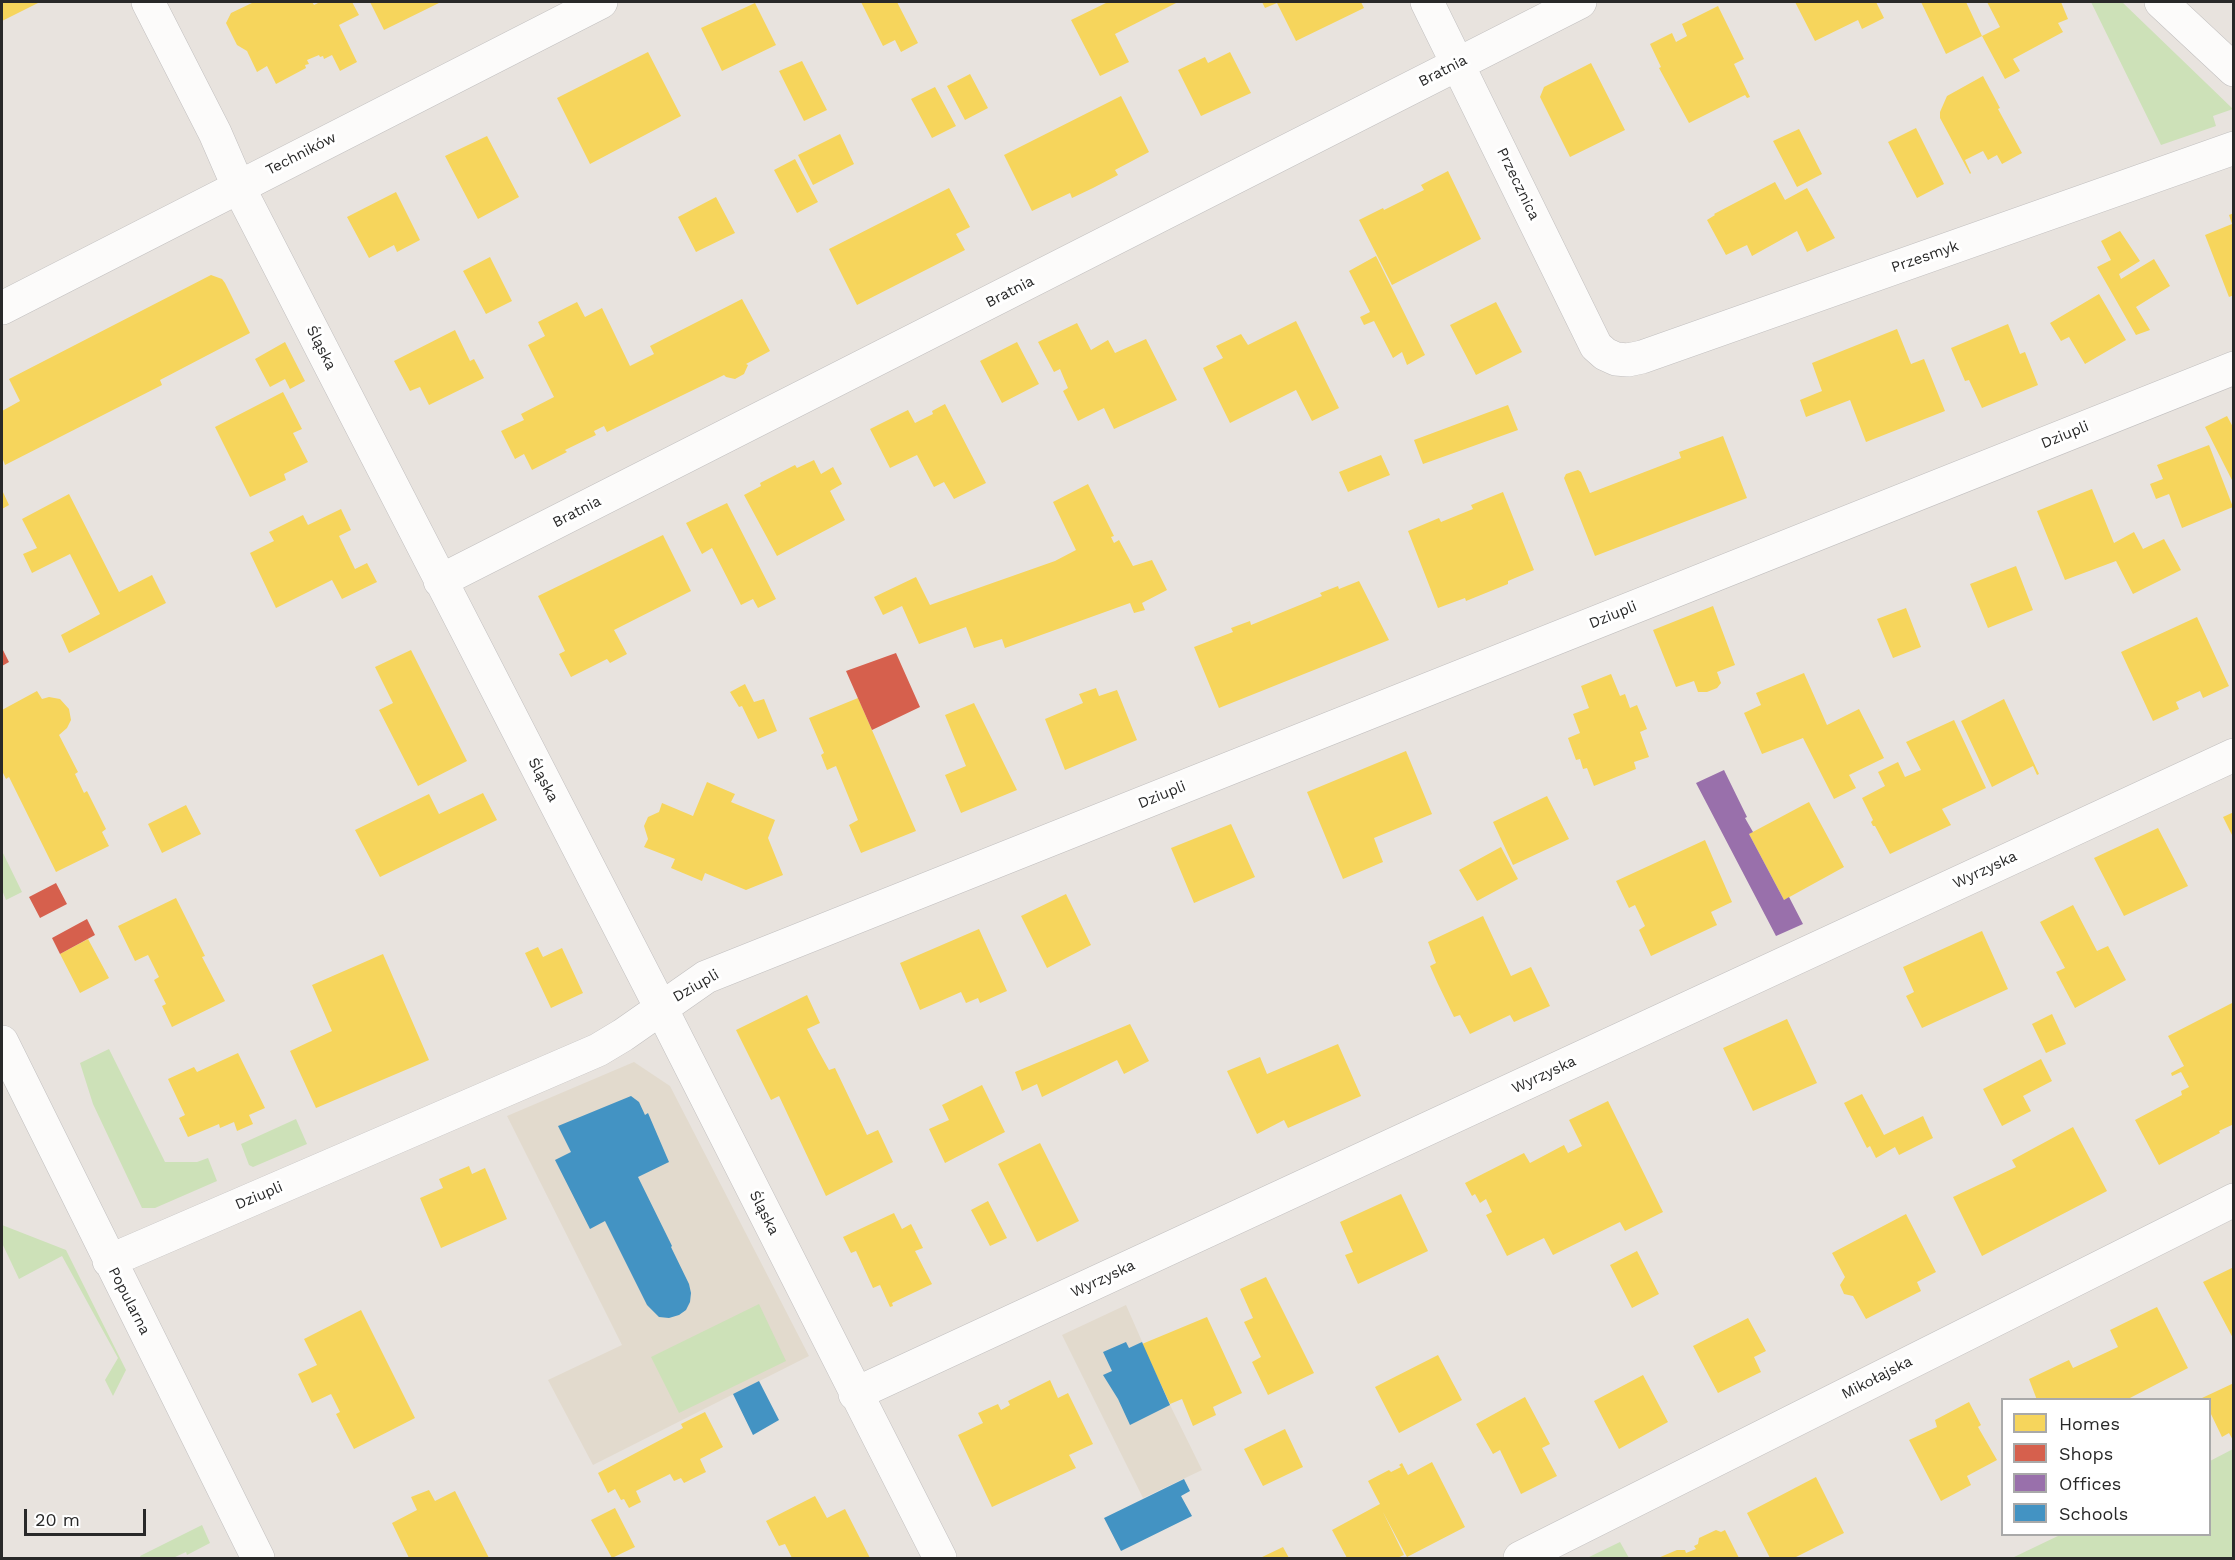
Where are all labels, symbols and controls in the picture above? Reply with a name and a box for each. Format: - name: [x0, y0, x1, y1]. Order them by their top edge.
- street label: Bratnia: [1416, 51, 1470, 91]
- street label: Techników: [263, 129, 339, 179]
- street label: Przecznica: [1493, 145, 1543, 223]
- street label: Przesmyk: [1889, 237, 1961, 277]
- street label: Bratnia: [983, 272, 1037, 312]
- street label: Śląska: [302, 323, 340, 373]
- street label: Dziupli: [2038, 417, 2092, 453]
- street label: Bratnia: [550, 492, 604, 532]
- street label: Dziupli: [1586, 597, 1640, 633]
- street label: Śląska: [524, 755, 562, 805]
- street label: Dziupli: [1135, 777, 1189, 813]
- street label: Wyrzyska: [1950, 847, 2020, 893]
- street label: Dziupli: [670, 966, 722, 1006]
- street label: Wyrzyska: [1509, 1052, 1579, 1098]
- street label: Dziupli: [232, 1178, 286, 1214]
- street label: Śląska: [745, 1188, 783, 1238]
- street label: Wyrzyska: [1068, 1256, 1138, 1302]
- street label: Popularna: [104, 1264, 154, 1338]
- street label: Mikołajska: [1839, 1353, 1915, 1403]
- legend: [2001, 1398, 2211, 1536]
- text: Homes: [2059, 1413, 2120, 1434]
- text: Shops: [2059, 1443, 2113, 1464]
- text: Offices: [2059, 1473, 2121, 1494]
- scale bar: [27, 1497, 148, 1535]
- text: Schools: [2059, 1503, 2128, 1524]
- text: 20 m: [35, 1509, 80, 1530]

